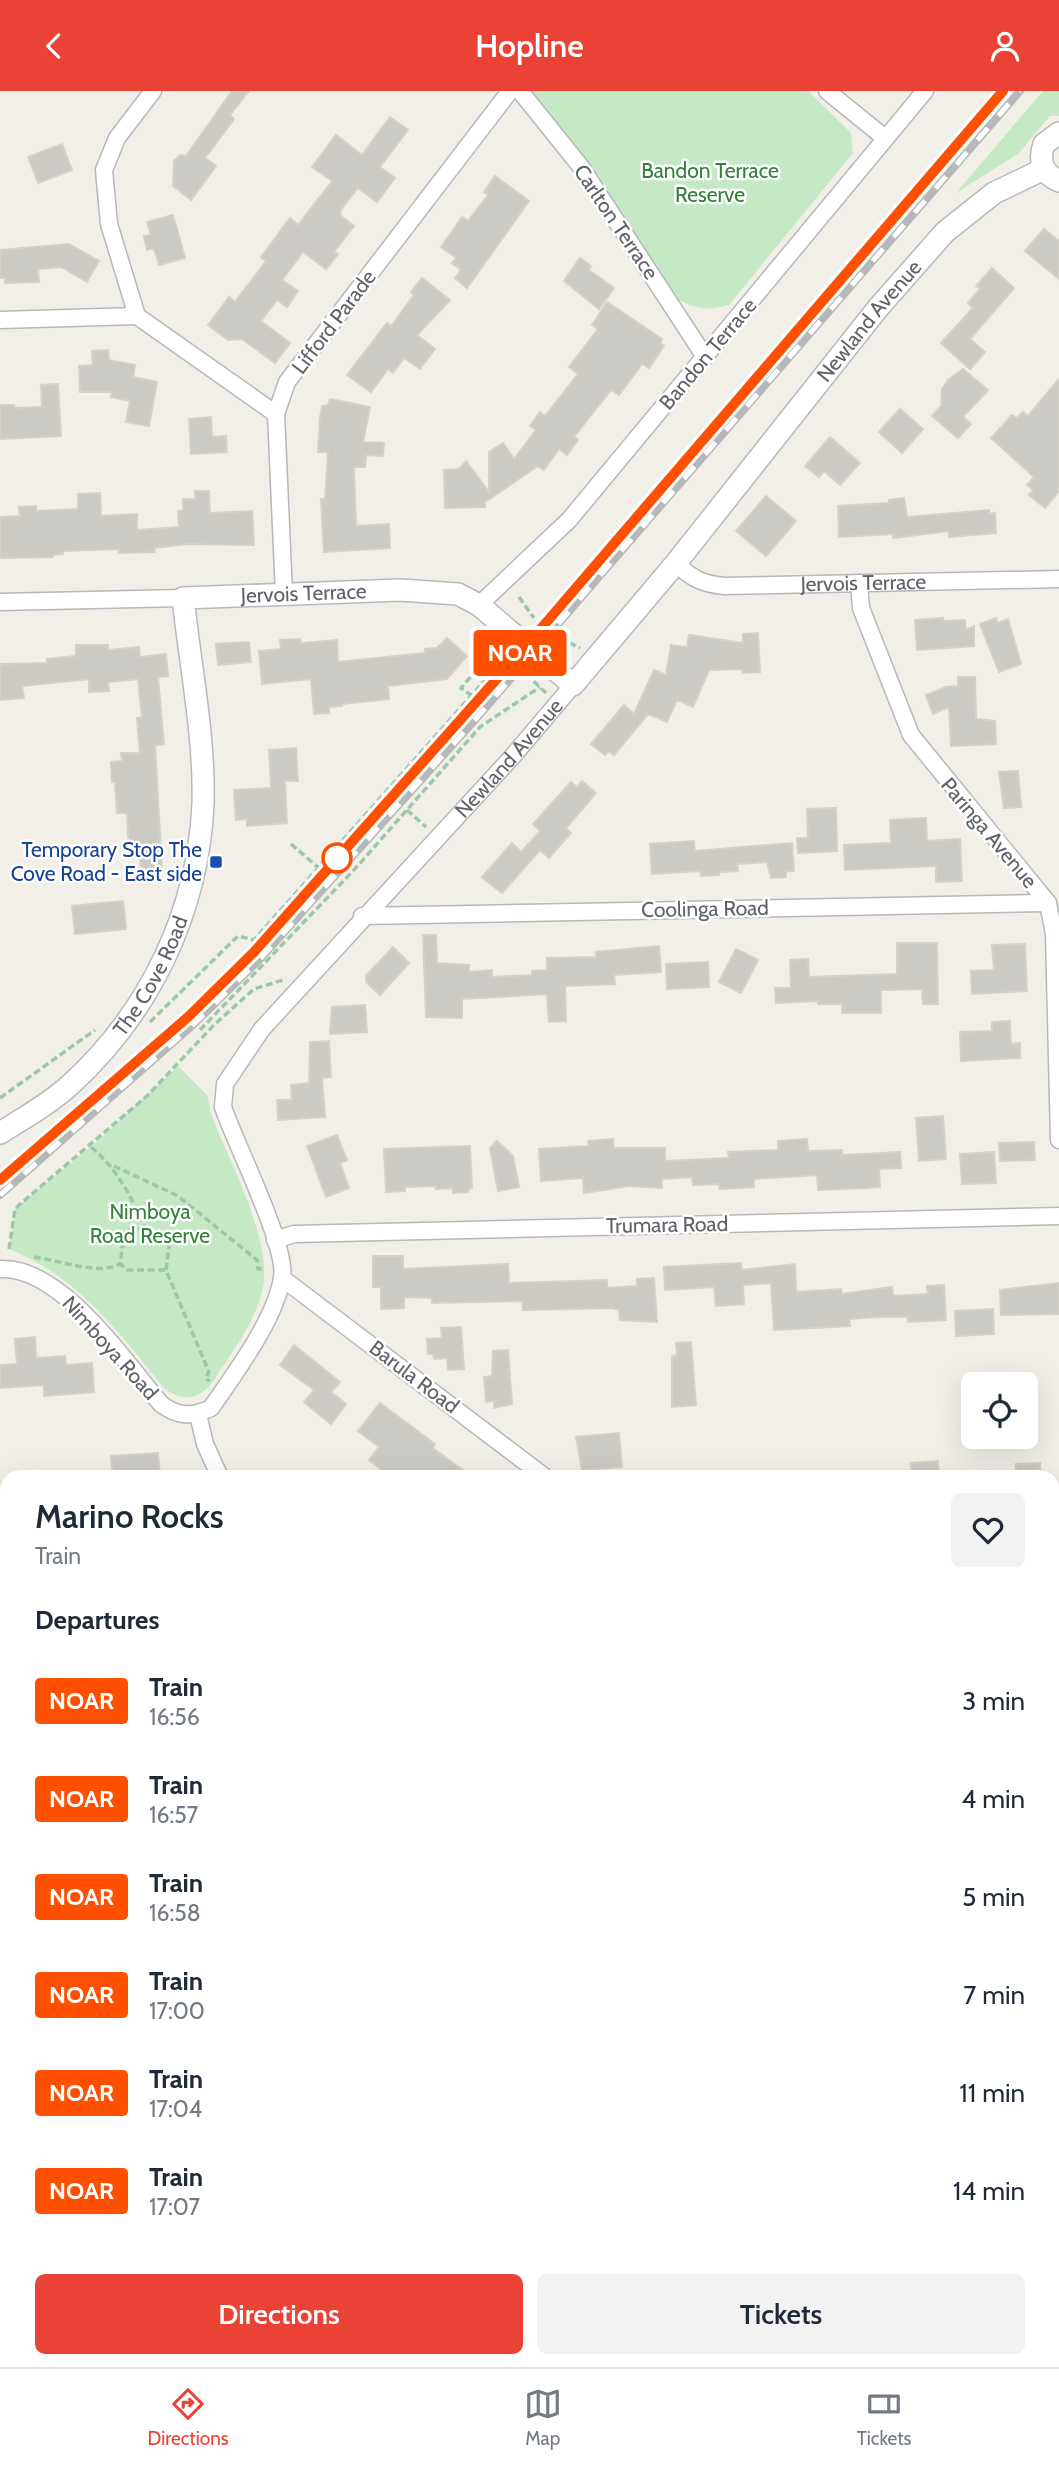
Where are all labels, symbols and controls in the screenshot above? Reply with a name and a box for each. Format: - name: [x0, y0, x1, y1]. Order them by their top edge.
- text: Hopline: [475, 26, 584, 65]
- icon: back: [35, 27, 73, 65]
- icon: person: [986, 27, 1024, 65]
- park label: Bandon Terrace Reserve: [641, 158, 779, 207]
- street label: Carlton Terrace: [569, 160, 664, 284]
- street label: Newland Avenue: [811, 255, 927, 387]
- street label: Lifford Parade: [286, 265, 381, 379]
- street label: Bandon Terrace: [654, 293, 762, 414]
- street label: Jervois Terrace: [799, 569, 927, 596]
- street label: Jervois Terrace: [239, 578, 367, 608]
- line badge: NOAR: [471, 630, 569, 676]
- text: NOAR: [488, 638, 552, 667]
- street label: Newland Avenue: [450, 693, 568, 823]
- street label: Paringa Avenue: [936, 772, 1043, 893]
- place label: Temporary Stop The Cove Road - East side: [11, 837, 202, 886]
- unlabelled marker: [322, 843, 352, 873]
- marker: Temporary Stop The Cove Road - East side: [208, 854, 224, 870]
- street label: Coolinga Road: [641, 895, 769, 922]
- street label: The Cove Road: [107, 913, 193, 1041]
- park label: Nimboya Road Reserve: [90, 1199, 210, 1248]
- street label: Trumara Road: [606, 1211, 728, 1238]
- street label: Nimboya Road: [57, 1291, 164, 1405]
- street label: Barula Road: [365, 1335, 464, 1418]
- map controls: [961, 1372, 1038, 1449]
- button: locate: [961, 1372, 1038, 1449]
- button: heart: [951, 1493, 1025, 1567]
- text: Marino Rocks: [35, 1496, 224, 1536]
- text: Train: [35, 1542, 81, 1570]
- text: Departures: [35, 1604, 159, 1636]
- text: Train: [149, 1671, 203, 1703]
- text: 3 min: [962, 1685, 1025, 1717]
- text: NOAR: [49, 1686, 114, 1715]
- text: 16:56: [149, 1703, 200, 1731]
- text: Train: [149, 1769, 203, 1801]
- text: 4 min: [961, 1783, 1025, 1815]
- text: NOAR: [49, 1784, 114, 1813]
- text: 16:57: [149, 1801, 198, 1829]
- text: Train: [149, 1867, 203, 1899]
- text: 5 min: [962, 1881, 1025, 1913]
- text: NOAR: [49, 1882, 114, 1911]
- text: 16:58: [149, 1899, 201, 1927]
- text: Train: [149, 1965, 203, 1997]
- text: 7 min: [963, 1979, 1025, 2011]
- text: NOAR: [49, 1980, 114, 2009]
- text: 17:00: [149, 1997, 205, 2025]
- text: Train: [149, 2063, 203, 2095]
- text: 11 min: [959, 2077, 1025, 2109]
- text: NOAR: [49, 2078, 114, 2107]
- text: 17:04: [149, 2095, 202, 2123]
- text: Train: [149, 2161, 203, 2193]
- text: 14 min: [953, 2175, 1025, 2207]
- text: NOAR: [49, 2176, 114, 2205]
- text: 17:07: [149, 2193, 200, 2221]
- button: Directions: [35, 2274, 523, 2354]
- button: Tickets: [537, 2274, 1025, 2354]
- tab: Directions: [148, 2385, 229, 2450]
- tab: Map: [524, 2385, 562, 2450]
- tab: Tickets: [857, 2385, 911, 2450]

